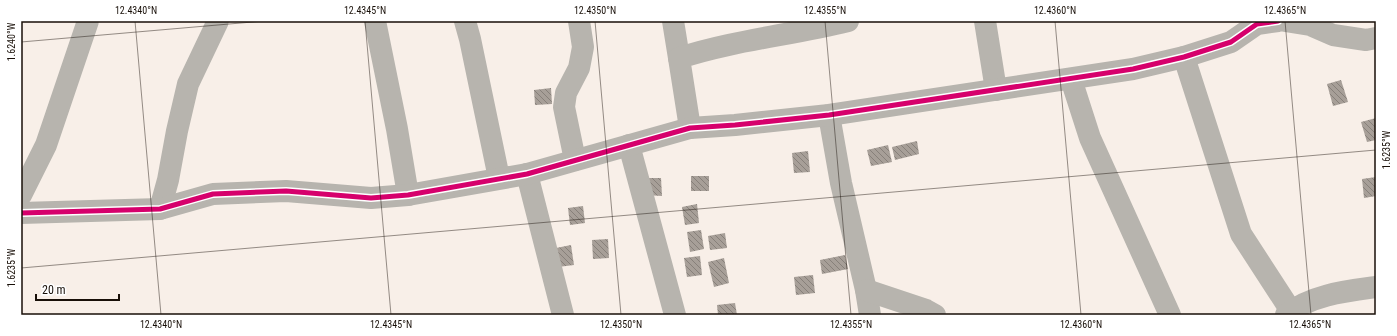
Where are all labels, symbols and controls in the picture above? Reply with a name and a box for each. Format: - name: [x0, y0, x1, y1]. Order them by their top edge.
- text: 12.4340°N: [115, 5, 157, 16]
- text: 12.4345°N: [344, 5, 386, 16]
- text: 12.4350°N: [574, 5, 616, 16]
- text: 12.4355°N: [804, 5, 846, 16]
- text: 12.4360°N: [1034, 5, 1076, 16]
- text: 12.4365°N: [1264, 5, 1306, 16]
- text: 1.6240°W: [6, 22, 17, 61]
- text: 1.6235°W: [1381, 130, 1392, 169]
- text: 1.6235°W: [6, 248, 17, 287]
- scale bar: [36, 276, 119, 302]
- text: 20 m: [42, 283, 66, 297]
- text: 12.4340°N: [140, 319, 182, 330]
- text: 12.4345°N: [370, 319, 412, 330]
- text: 12.4350°N: [600, 319, 642, 330]
- text: 12.4355°N: [830, 319, 872, 330]
- text: 12.4360°N: [1060, 319, 1102, 330]
- text: 12.4365°N: [1289, 319, 1331, 330]

